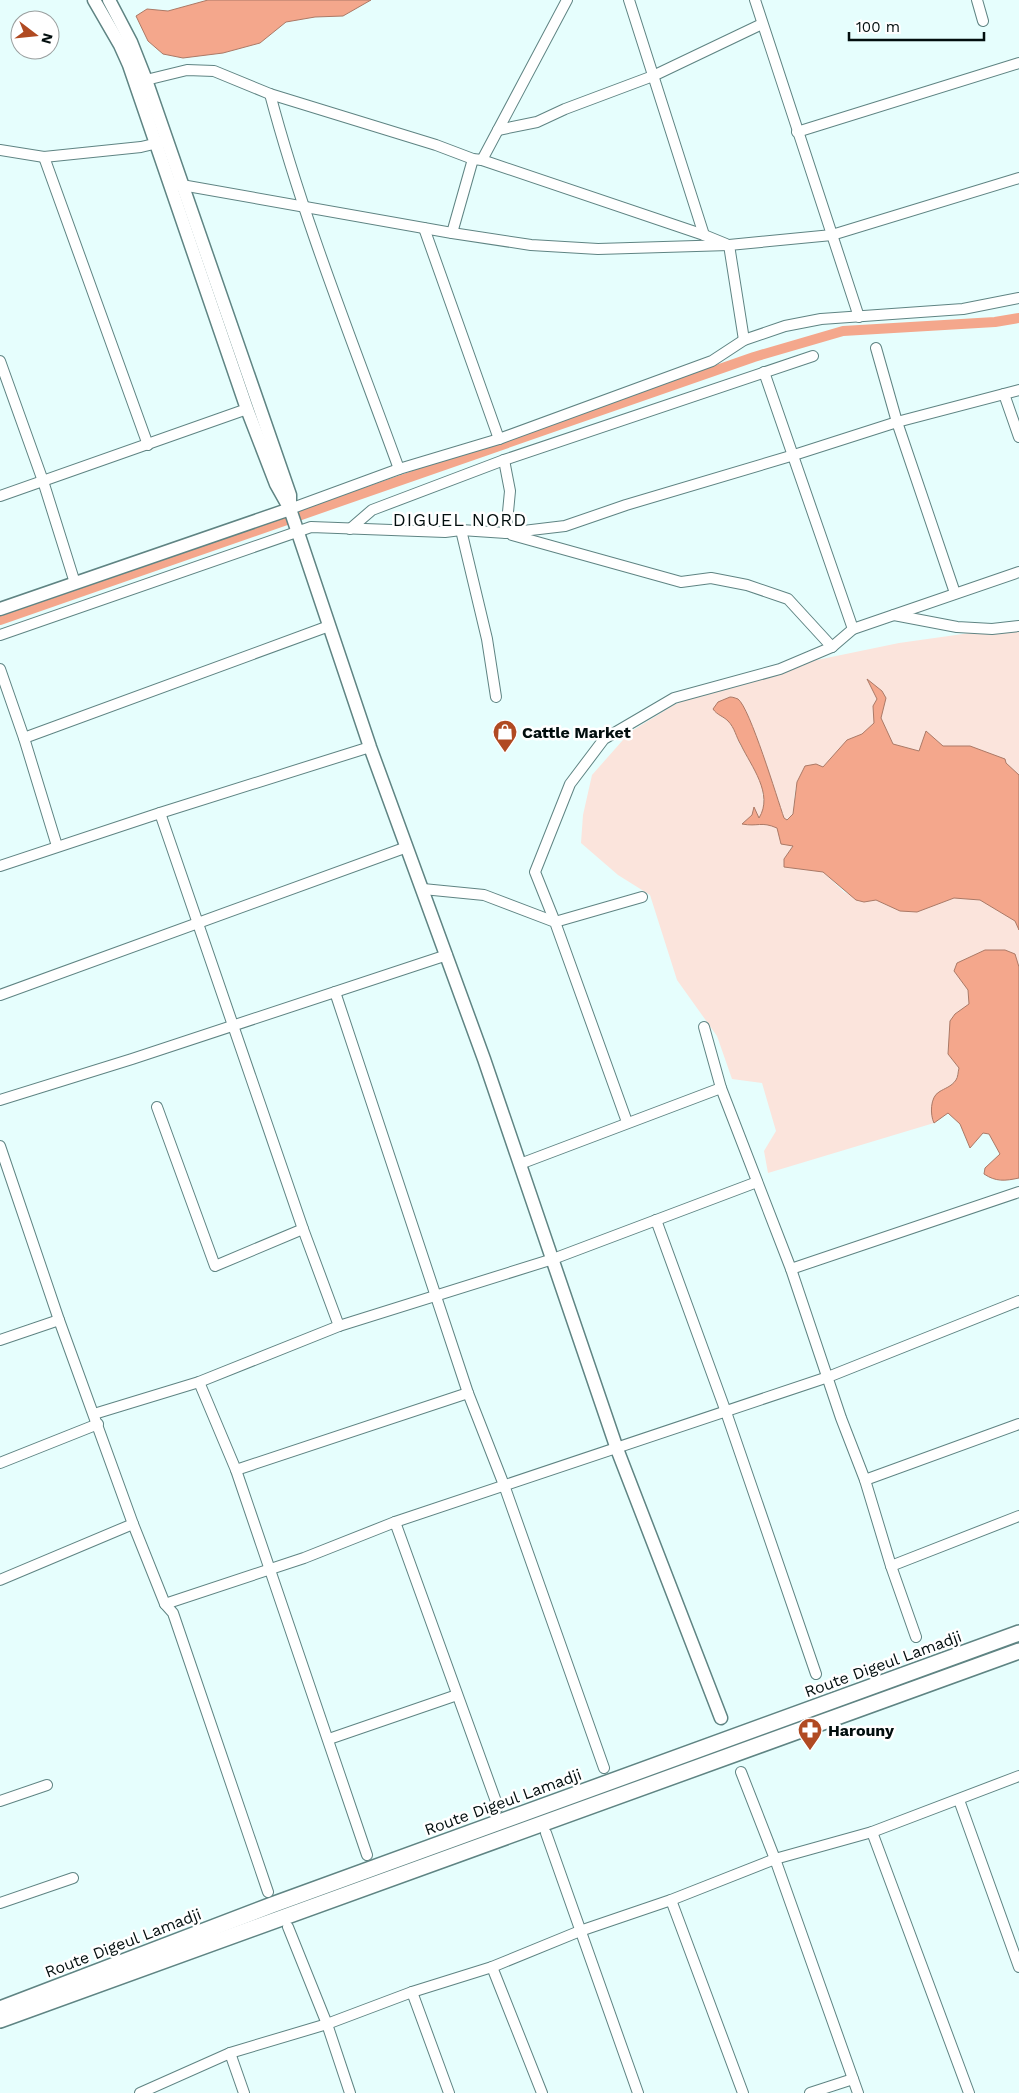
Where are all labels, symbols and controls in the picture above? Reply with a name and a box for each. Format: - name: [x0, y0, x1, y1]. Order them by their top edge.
- north arrow: [10, 10, 60, 60]
- scale bar: [849, 10, 984, 42]
- text: 100 m: [856, 18, 900, 36]
- text: N: [38, 31, 57, 46]
- district label: DIGUEL NORD: [393, 509, 527, 530]
- shop icon: Cattle Market: [492, 719, 518, 753]
- place label: Cattle Market: [522, 723, 631, 742]
- street label: Route Digeul Lamadji: [802, 1627, 964, 1701]
- pharmacy icon: Harouny: [797, 1717, 823, 1751]
- place label: Harouny: [828, 1721, 895, 1740]
- street label: Route Digeul Lamadji: [422, 1765, 584, 1839]
- street label: Route Digeul Lamadji: [42, 1904, 204, 1982]

